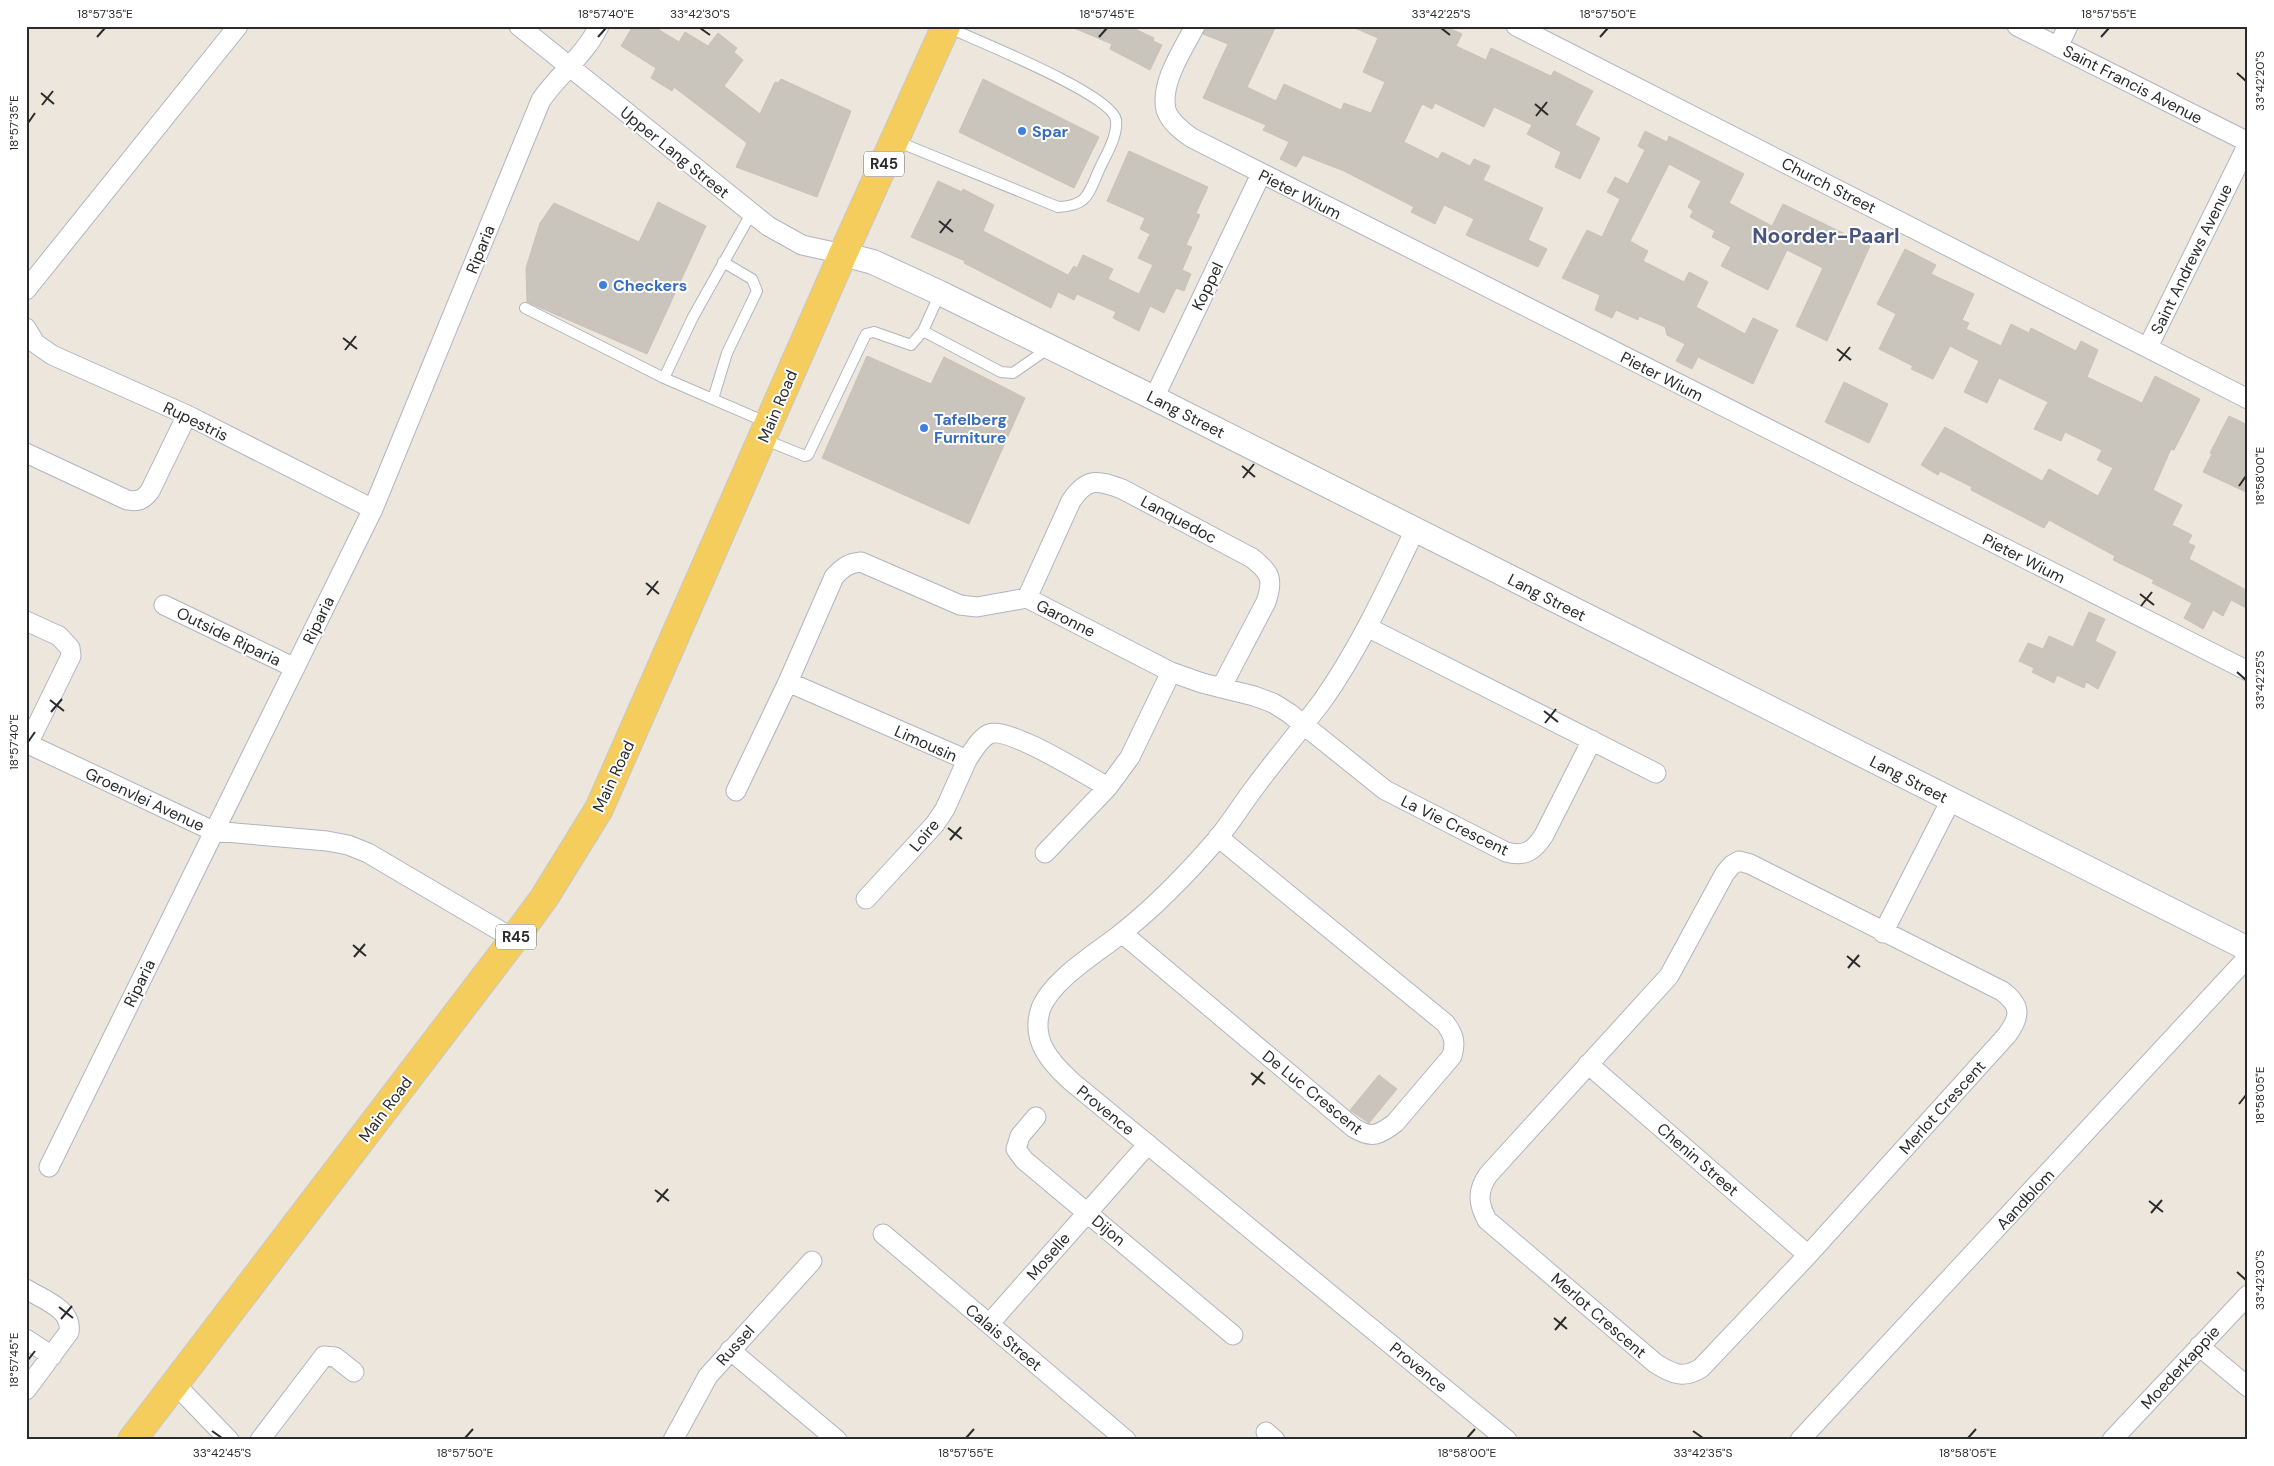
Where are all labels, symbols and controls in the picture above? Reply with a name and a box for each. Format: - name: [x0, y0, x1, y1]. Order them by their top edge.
- text: 18°57'35"E: [77, 6, 133, 22]
- text: 18°57'40"E: [578, 6, 634, 22]
- text: 33°42'30"S: [670, 6, 730, 22]
- text: 18°57'45"E: [1080, 6, 1135, 22]
- text: 33°42'25"S: [1412, 6, 1470, 22]
- text: 18°57'50"E: [1580, 6, 1636, 22]
- text: 18°57'55"E: [2081, 6, 2137, 22]
- street label: Saint Francis Avenue: [2060, 40, 2206, 129]
- text: 33°42'20"S: [2252, 51, 2268, 111]
- text: 18°57'35"E: [6, 95, 22, 151]
- street label: Upper Lang Street: [616, 102, 734, 203]
- place label: Spar: [1032, 121, 1069, 142]
- marker: Spar: [1016, 125, 1028, 137]
- road number: R45: [864, 152, 904, 176]
- street label: Church Street: [1778, 153, 1880, 218]
- street label: Pieter Wium: [1255, 165, 1345, 224]
- street label: Saint Andrews Avenue: [2146, 181, 2237, 338]
- street label: Riparia: [461, 222, 500, 277]
- district label: Noorder-Paarl: [1752, 222, 1900, 250]
- street label: Koppel: [1187, 259, 1228, 314]
- place label: Checkers: [613, 275, 687, 296]
- marker: Checkers: [597, 279, 609, 291]
- street label: Pieter Wium: [1617, 347, 1707, 406]
- street label: Main Road: [753, 367, 802, 446]
- street label: Lang Street: [1143, 386, 1228, 443]
- street label: Rupestris: [160, 397, 232, 446]
- place label: Tafelberg Furniture: [934, 409, 1007, 448]
- marker: Tafelberg Furniture: [918, 422, 930, 434]
- text: 18°58'00"E: [2252, 447, 2268, 505]
- street label: Lanquedoc: [1137, 491, 1220, 548]
- street label: Pieter Wium: [1979, 529, 2069, 588]
- street label: Lang Street: [1504, 569, 1589, 626]
- street label: Riparia: [298, 593, 339, 648]
- street label: Garonne: [1033, 595, 1099, 642]
- street label: Outside Riparia: [173, 602, 284, 671]
- text: 33°42'25"S: [2252, 651, 2268, 709]
- text: 18°57'40"E: [6, 714, 22, 770]
- street label: Limousin: [891, 720, 960, 767]
- street label: Main Road: [588, 737, 639, 815]
- street label: Lang Street: [1866, 751, 1951, 808]
- street label: Groenvlei Avenue: [82, 763, 208, 836]
- street label: La Vie Crescent: [1398, 790, 1512, 861]
- street label: Loire: [905, 815, 944, 856]
- road number: R45: [496, 924, 536, 950]
- street label: Riparia: [119, 956, 160, 1011]
- street label: De Luc Crescent: [1258, 1045, 1367, 1139]
- street label: Merlot Crescent: [1895, 1056, 1990, 1159]
- text: 18°58'05"E: [2252, 1066, 2268, 1124]
- street label: Main Road: [354, 1072, 417, 1146]
- street label: Provence: [1072, 1081, 1139, 1140]
- street label: Chenin Street: [1652, 1118, 1743, 1201]
- street label: Aandblom: [1992, 1165, 2059, 1234]
- street label: Dijon: [1088, 1210, 1130, 1250]
- street label: Moselle: [1022, 1228, 1075, 1284]
- text: 33°42'30"S: [2252, 1250, 2268, 1310]
- street label: Merlot Crescent: [1547, 1268, 1651, 1363]
- street label: Calais Street: [961, 1299, 1046, 1376]
- street label: Russel: [712, 1321, 759, 1370]
- street label: Moederkappie: [2136, 1321, 2224, 1414]
- text: 18°57'45"E: [6, 1332, 22, 1388]
- street label: Provence: [1385, 1338, 1452, 1397]
- text: 33°42'45"S: [193, 1445, 251, 1461]
- text: 18°57'50"E: [437, 1445, 493, 1461]
- text: 18°57'55"E: [938, 1445, 994, 1461]
- text: 18°58'00"E: [1438, 1445, 1496, 1461]
- text: 33°42'35"S: [1673, 1445, 1733, 1461]
- text: 18°58'05"E: [1939, 1445, 1997, 1461]

